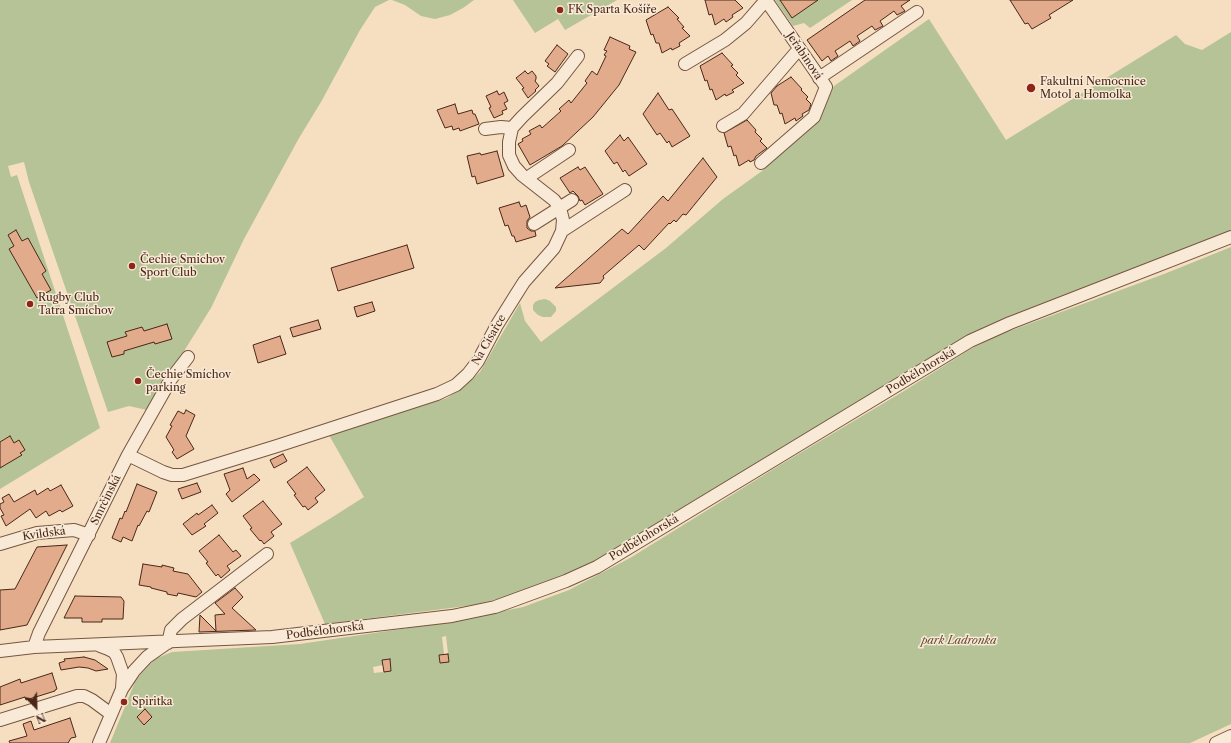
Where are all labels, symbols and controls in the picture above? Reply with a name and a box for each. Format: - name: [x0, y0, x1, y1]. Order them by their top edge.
- place label: FK Sparta Košíře: [568, 3, 657, 17]
- marker: FK Sparta Košíře: [555, 5, 565, 15]
- street label: Jeřabinová: [783, 29, 825, 83]
- place label: Fakultní Nemocnice Motol a Homolka: [1040, 75, 1146, 101]
- marker: Fakultní Nemocnice Motol a Homolka: [1025, 82, 1037, 94]
- place label: Čechie Smichov Sport Club: [140, 253, 225, 279]
- marker: Čechie Smichov Sport Club: [127, 261, 137, 271]
- place label: Rugby Club Tatra Smíchov: [38, 291, 113, 317]
- marker: Rugby Club Tatra Smíchov: [25, 299, 35, 309]
- street label: Na Císařce: [469, 312, 509, 368]
- street label: Podbělohorská: [884, 345, 958, 397]
- place label: Čechie Smíchov parking: [146, 368, 231, 394]
- marker: Čechie Smíchov parking: [133, 376, 143, 386]
- street label: Smrčinská: [88, 473, 124, 527]
- street label: Podbělohorská: [607, 512, 681, 564]
- street label: Kvildská: [22, 524, 66, 544]
- street label: Podbělohorská: [285, 620, 365, 642]
- park label: park Ladronka: [921, 634, 997, 648]
- north arrow: [16, 687, 56, 727]
- place label: Spiritka: [132, 695, 172, 709]
- marker: Spiritka: [119, 697, 129, 707]
- text: N: [34, 710, 48, 726]

